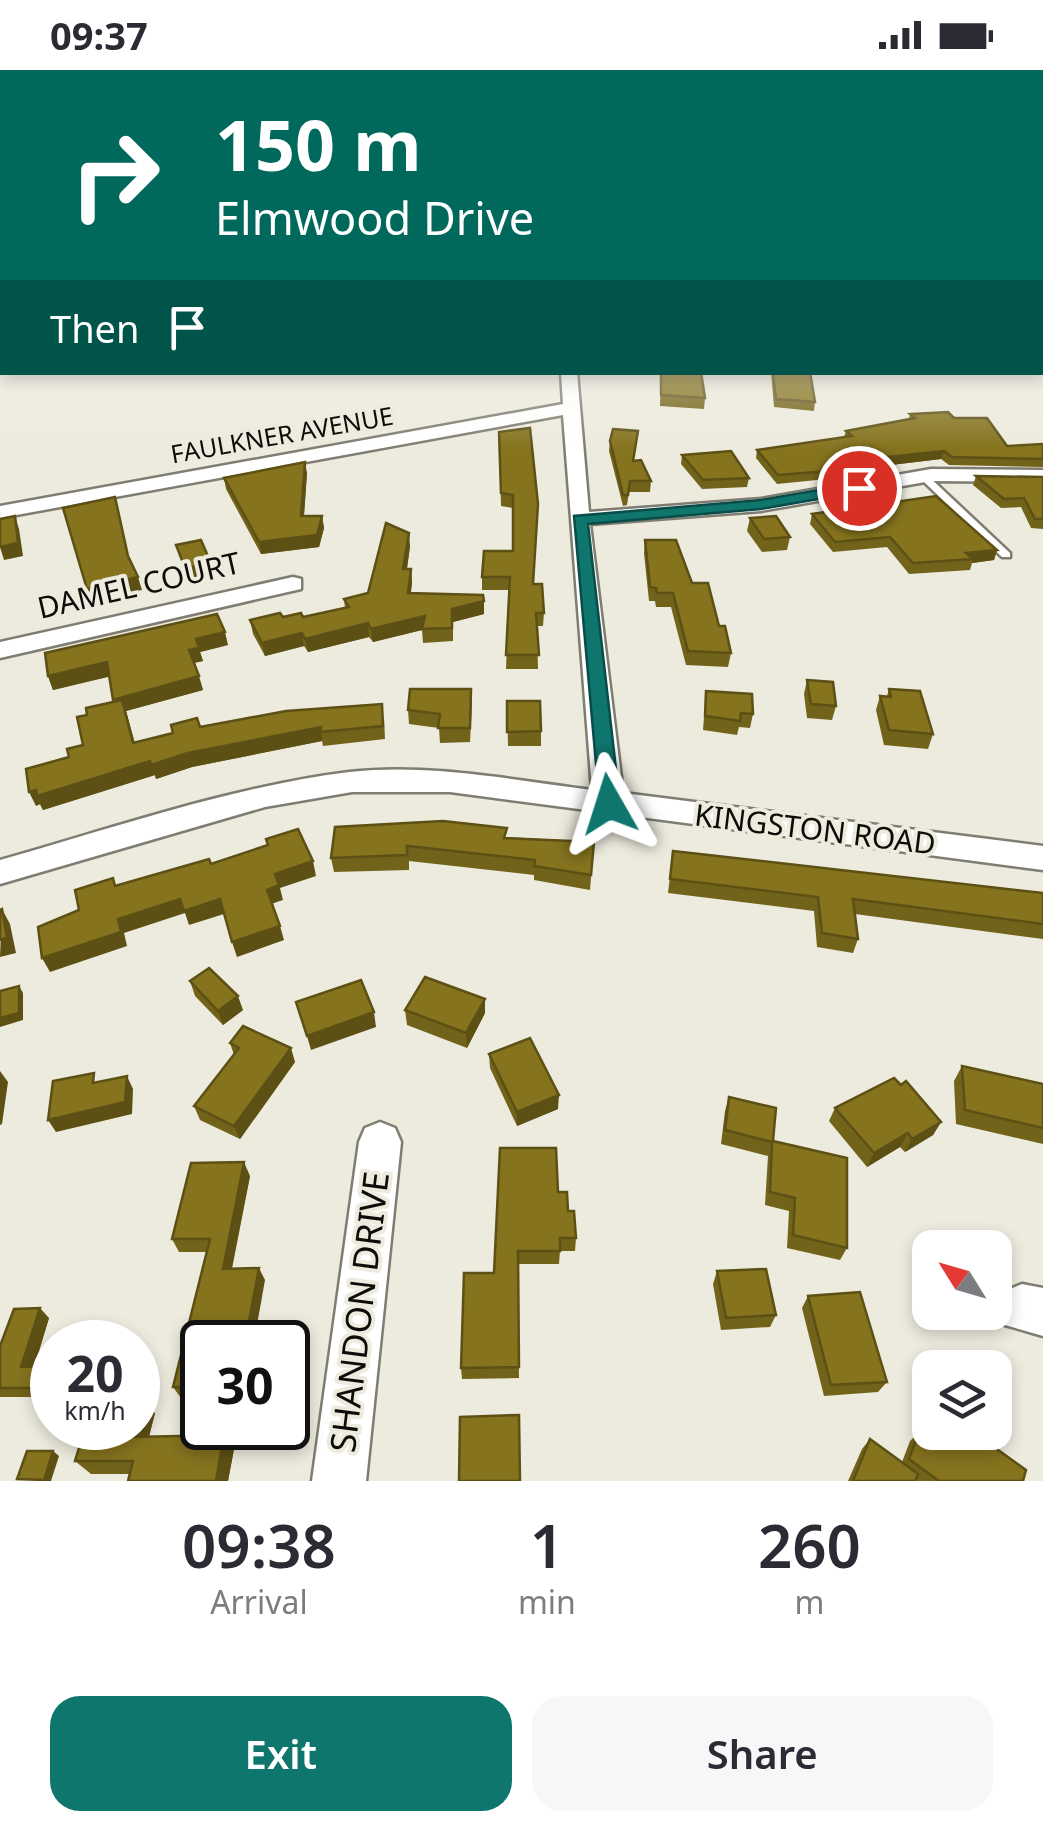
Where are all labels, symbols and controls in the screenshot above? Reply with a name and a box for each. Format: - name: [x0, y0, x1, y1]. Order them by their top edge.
- text: 09:37: [50, 9, 148, 61]
- text: 150 m: [215, 96, 422, 192]
- icon: right: [50, 110, 180, 240]
- text: Elmwood Drive: [215, 187, 534, 248]
- icon: arrive: [160, 300, 215, 355]
- text: Then: [50, 302, 140, 354]
- street label: FAULKNER AVENUE: [168, 398, 396, 470]
- pin: [817, 446, 902, 531]
- icon: arrive: [832, 461, 887, 516]
- street label: DAMEL COURT: [33, 541, 244, 628]
- position arrow: [557, 752, 661, 856]
- street label: KINGSTON ROAD: [692, 793, 938, 864]
- street label: SHANDON DRIVE: [318, 1169, 399, 1455]
- north arrow: [912, 1230, 1012, 1330]
- map controls: [912, 1230, 1012, 1450]
- speed limit sign: 30: [180, 1320, 310, 1450]
- text: 20: [66, 1339, 124, 1407]
- button: layers: [912, 1350, 1012, 1450]
- text: km/h: [64, 1393, 126, 1427]
- text: 09:38: [182, 1504, 336, 1586]
- text: 1: [530, 1504, 564, 1586]
- text: 260: [758, 1504, 861, 1586]
- text: Arrival: [210, 1580, 308, 1623]
- text: min: [518, 1580, 576, 1623]
- text: m: [794, 1580, 824, 1623]
- button: Exit: [50, 1696, 512, 1811]
- button: Share: [532, 1696, 993, 1811]

